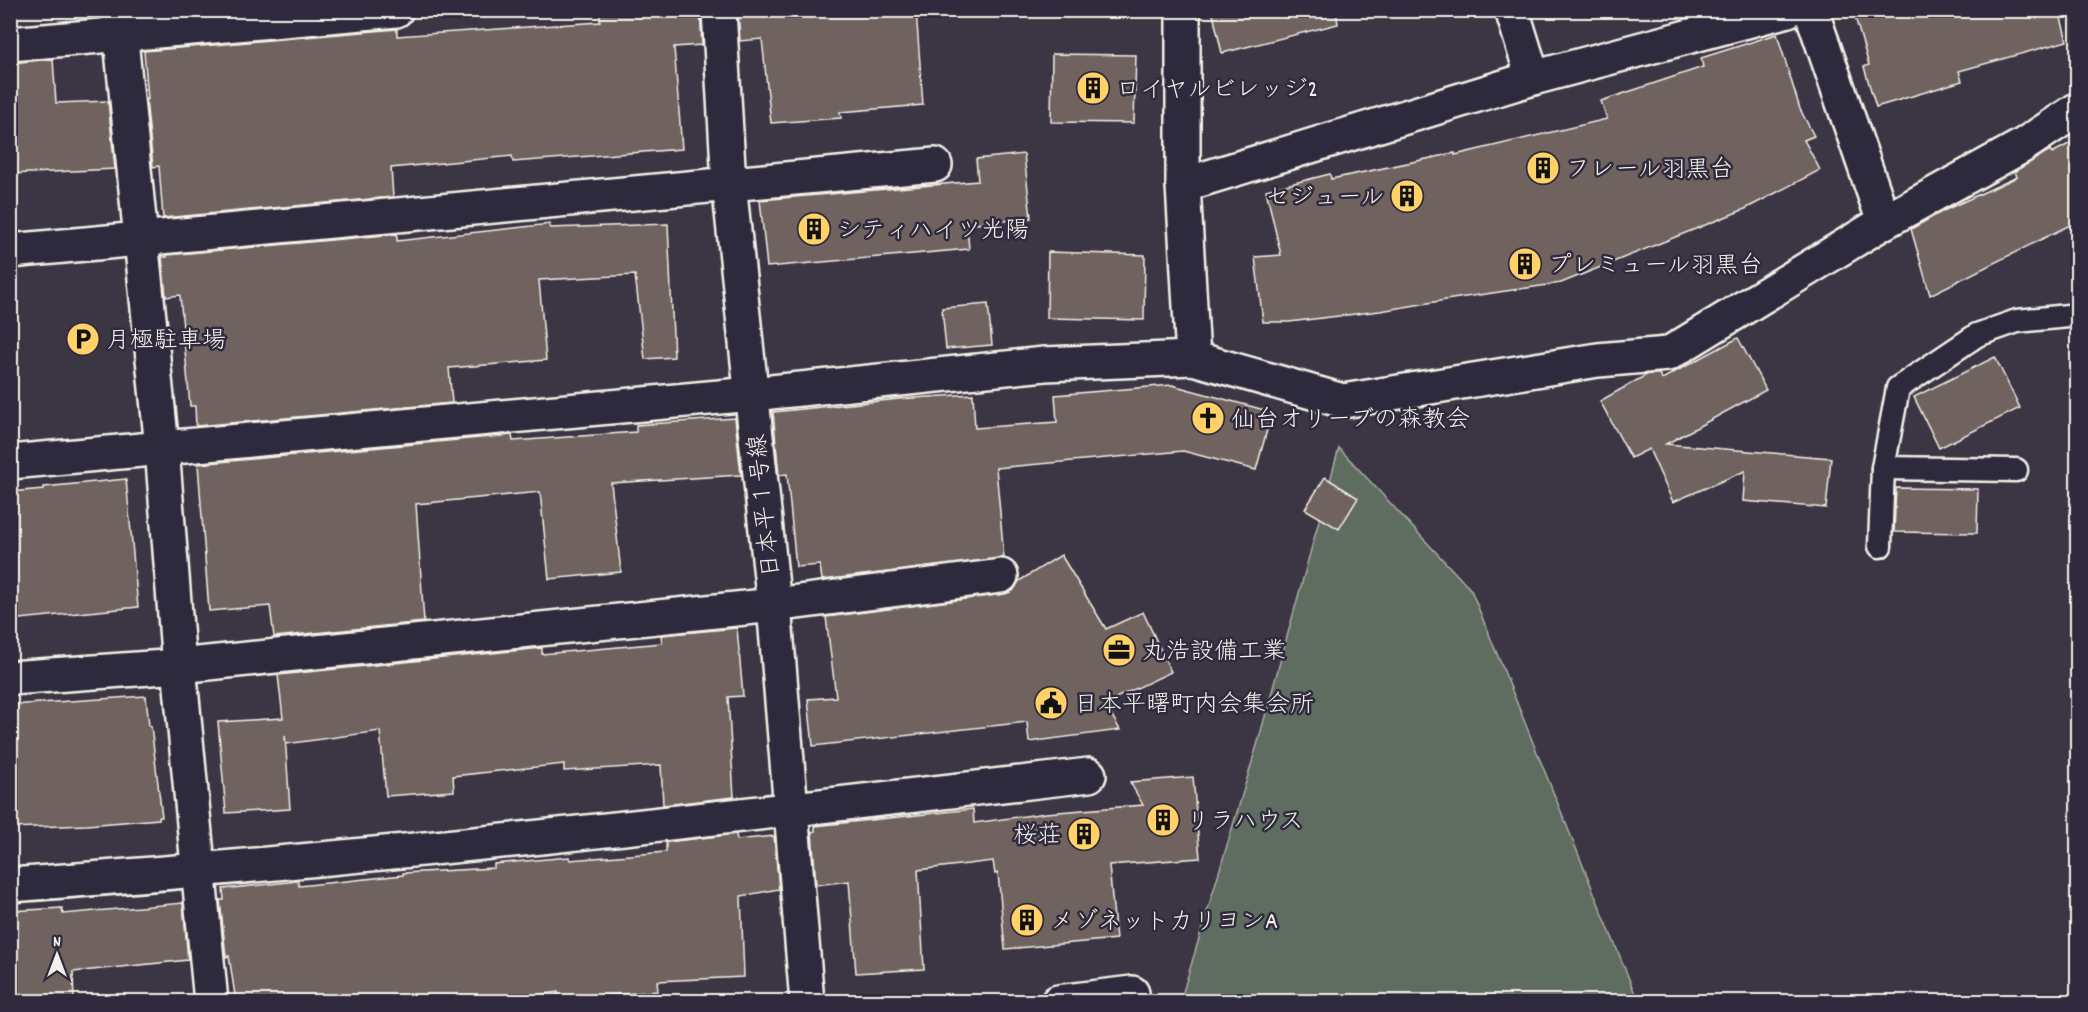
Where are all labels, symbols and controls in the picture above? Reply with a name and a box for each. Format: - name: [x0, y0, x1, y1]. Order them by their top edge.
- building icon: ロイヤルビレッジ2: [1075, 70, 1111, 106]
- place label: ロイヤルビレッジ2: [1116, 74, 1318, 108]
- building icon: フレール羽黒台: [1525, 150, 1561, 186]
- place label: フレール羽黒台: [1566, 154, 1734, 188]
- building icon: セジュール: [1389, 178, 1425, 214]
- place label: セジュール: [1265, 182, 1384, 216]
- building icon: シティハイツ光陽: [796, 211, 832, 247]
- place label: シティハイツ光陽: [837, 215, 1029, 249]
- building icon: プレミュール羽黒台: [1507, 246, 1543, 282]
- place label: プレミュール羽黒台: [1548, 250, 1763, 284]
- parking icon: 月極駐車場: [65, 321, 101, 357]
- place label: 月極駐車場: [106, 325, 226, 359]
- church icon: 仙台オリーブの森教会: [1190, 400, 1226, 436]
- place label: 仙台オリーブの森教会: [1231, 404, 1470, 438]
- street label: 日本平１号線: [742, 432, 790, 579]
- office icon: 丸浩設備工業: [1101, 632, 1137, 668]
- place label: 丸浩設備工業: [1142, 636, 1286, 670]
- public building icon: 日本平曙町内会集会所: [1033, 685, 1069, 721]
- place label: 日本平曙町内会集会所: [1074, 689, 1314, 723]
- building icon: リラハウス: [1145, 802, 1181, 838]
- place label: リラハウス: [1186, 806, 1304, 840]
- building icon: 桜荘: [1066, 816, 1102, 852]
- place label: 桜荘: [1013, 820, 1061, 854]
- building icon: メゾネットカリヨンA: [1009, 902, 1045, 938]
- place label: メゾネットカリヨンA: [1050, 906, 1278, 940]
- north arrow: [27, 925, 87, 985]
- text: N: [53, 931, 61, 954]

